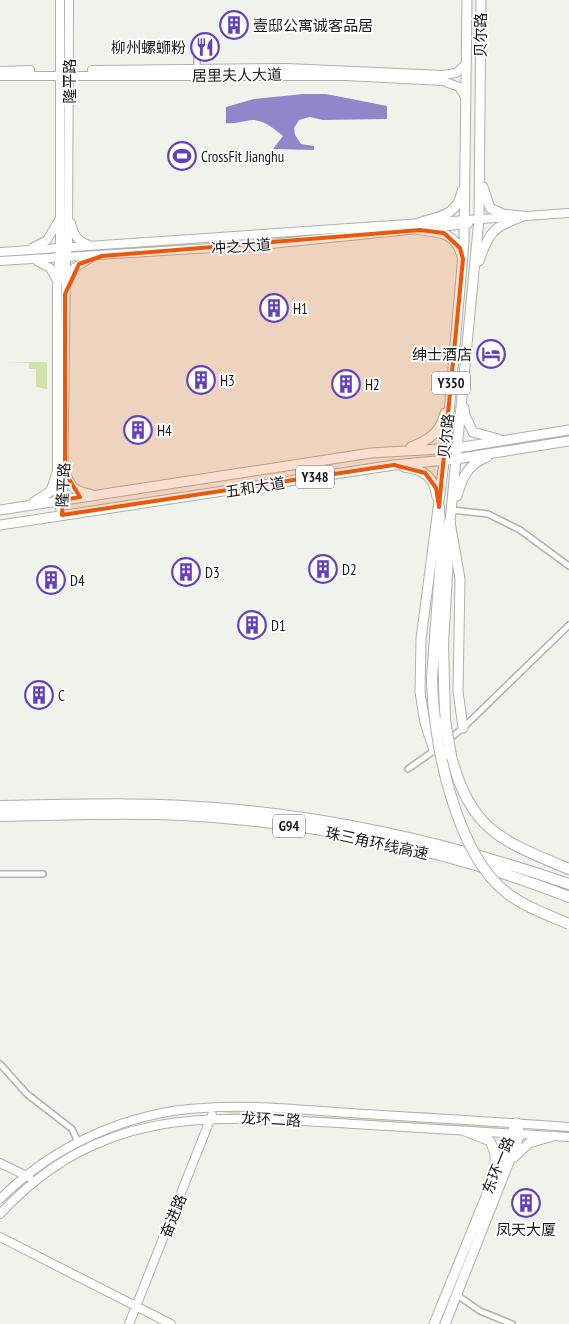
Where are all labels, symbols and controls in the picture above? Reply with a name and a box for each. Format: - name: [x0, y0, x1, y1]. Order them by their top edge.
- building icon: 壹邸公寓诚客品居: [219, 10, 249, 40]
- street label: 贝尔路: [471, 12, 490, 58]
- place label: 壹邸公寓诚客品居: [253, 16, 373, 35]
- restaurant icon: 柳州螺蛳粉: [190, 32, 220, 62]
- place label: 柳州螺蛳粉: [111, 38, 186, 57]
- street label: 隆平路: [60, 58, 79, 104]
- street label: 居里夫人大道: [192, 65, 282, 85]
- sports icon: CrossFit Jianghu: [167, 141, 197, 171]
- place label: CrossFit Jianghu: [201, 147, 284, 166]
- street label: 冲之大道: [210, 234, 272, 258]
- building icon: H1: [259, 293, 289, 323]
- place label: H1: [293, 299, 308, 318]
- hotel icon: 绅士酒店: [476, 339, 506, 369]
- place label: 绅士酒店: [412, 345, 472, 364]
- building icon: H3: [186, 365, 216, 395]
- building icon: H2: [331, 369, 361, 399]
- place label: H3: [220, 371, 235, 390]
- road number: Y350: [432, 372, 470, 394]
- place label: H2: [365, 375, 380, 394]
- street label: 贝尔路: [434, 413, 458, 459]
- building icon: H4: [123, 415, 153, 445]
- place label: H4: [157, 421, 172, 440]
- street label: 隆平路: [52, 462, 74, 508]
- road number: Y348: [296, 466, 334, 488]
- street label: 五和大道: [224, 473, 286, 501]
- building icon: D2: [308, 554, 338, 584]
- building icon: D3: [171, 557, 201, 587]
- place label: D2: [342, 560, 357, 579]
- place label: D3: [205, 563, 220, 582]
- building icon: D4: [36, 565, 66, 595]
- place label: D4: [70, 571, 85, 590]
- building icon: D1: [237, 610, 267, 640]
- place label: D1: [271, 616, 286, 635]
- building icon: C: [24, 680, 54, 710]
- place label: C: [58, 686, 65, 705]
- road number: G94: [273, 814, 305, 838]
- street label: 珠三角环线高速: [324, 823, 430, 863]
- street label: 龙环二路: [241, 1108, 301, 1130]
- street label: 东环一路: [478, 1134, 518, 1196]
- building icon: 凤天大厦: [511, 1188, 541, 1218]
- street label: 奋进路: [156, 1192, 190, 1240]
- place label: 凤天大厦: [496, 1220, 556, 1239]

